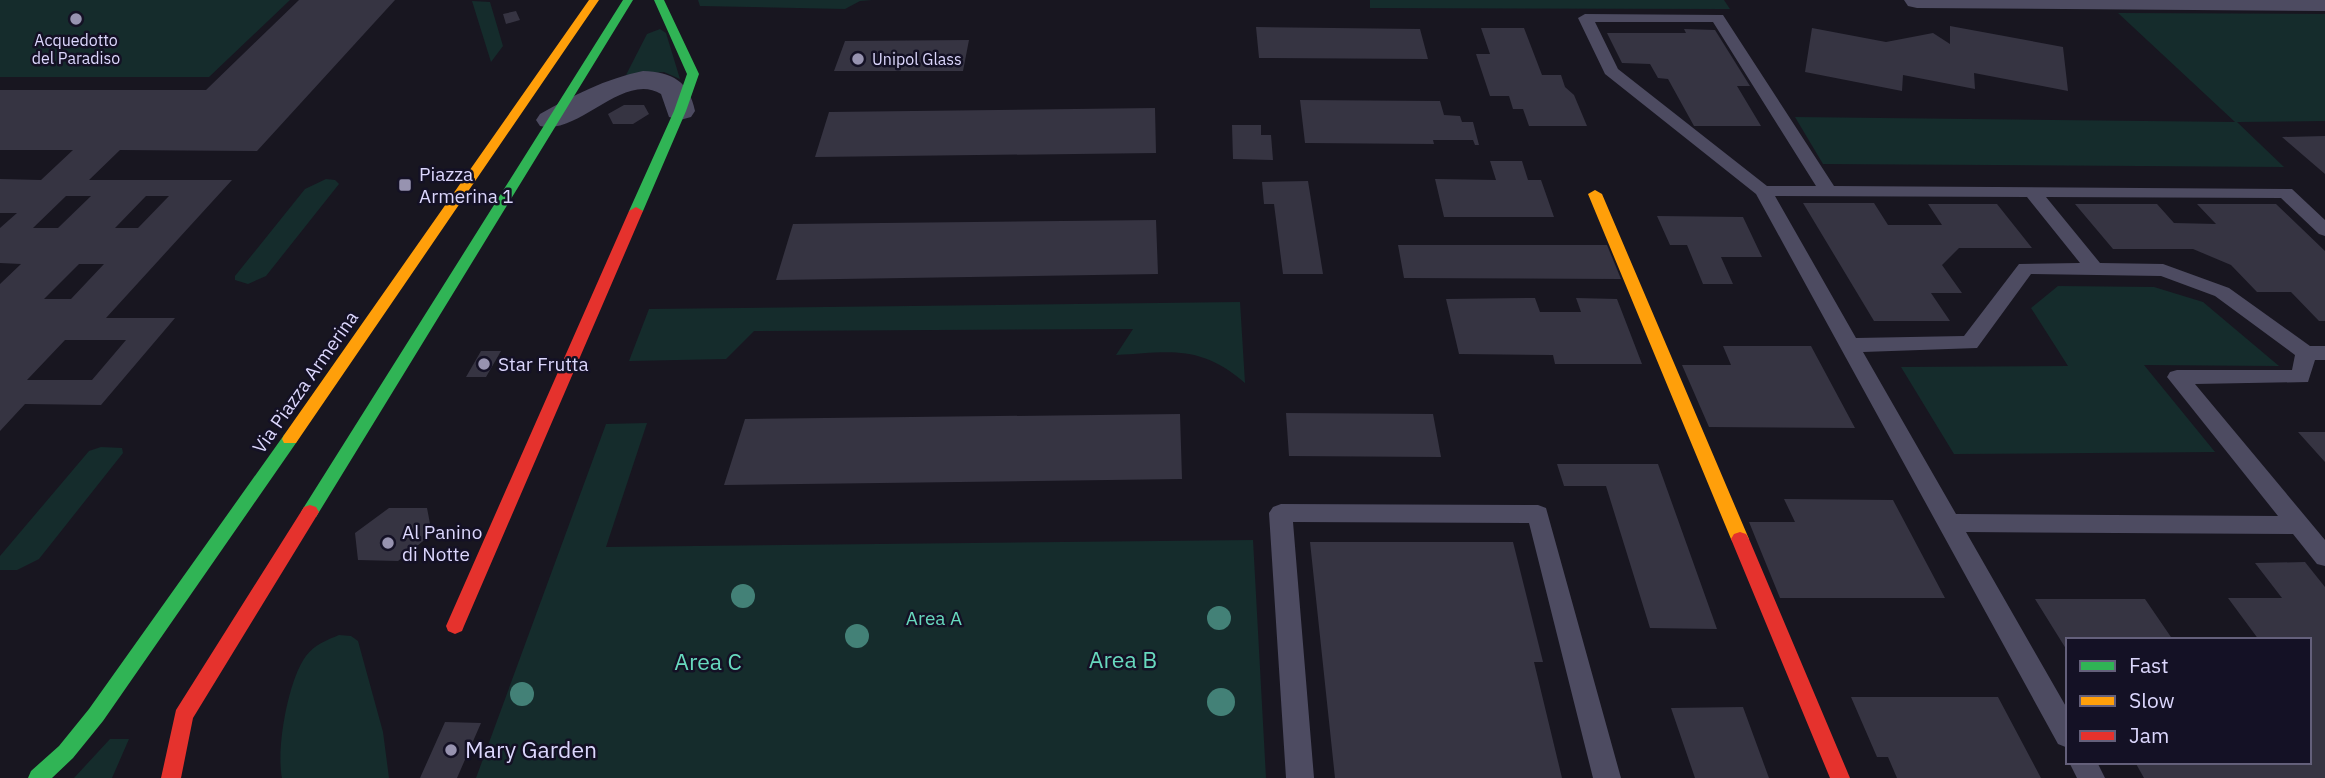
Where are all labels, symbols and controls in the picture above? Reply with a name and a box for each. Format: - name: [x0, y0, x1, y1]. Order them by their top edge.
- marker: Acquedotto del Paradiso: [68, 11, 84, 27]
- place label: Acquedotto del Paradiso: [32, 30, 120, 68]
- place label: Unipol Glass: [872, 49, 962, 69]
- marker: Unipol Glass: [850, 51, 866, 67]
- place label: Piazza Armerina 1: [419, 162, 514, 208]
- marker: Piazza Armerina 1: [397, 177, 413, 193]
- street label: Via Piazza Armerina: [247, 306, 363, 458]
- place label: Star Frutta: [498, 352, 589, 376]
- marker: Star Frutta: [476, 356, 492, 372]
- place label: Al Panino di Notte: [402, 520, 482, 566]
- marker: Al Panino di Notte: [380, 535, 396, 551]
- park label: Area A: [906, 606, 962, 630]
- legend: [2066, 638, 2311, 764]
- park label: Area B: [1089, 644, 1157, 674]
- park label: Area C: [674, 646, 742, 676]
- text: Fast: [2129, 651, 2169, 679]
- text: Slow: [2129, 686, 2175, 714]
- text: Jam: [2129, 721, 2169, 749]
- place label: Mary Garden: [465, 734, 597, 764]
- marker: Mary Garden: [443, 742, 459, 758]

